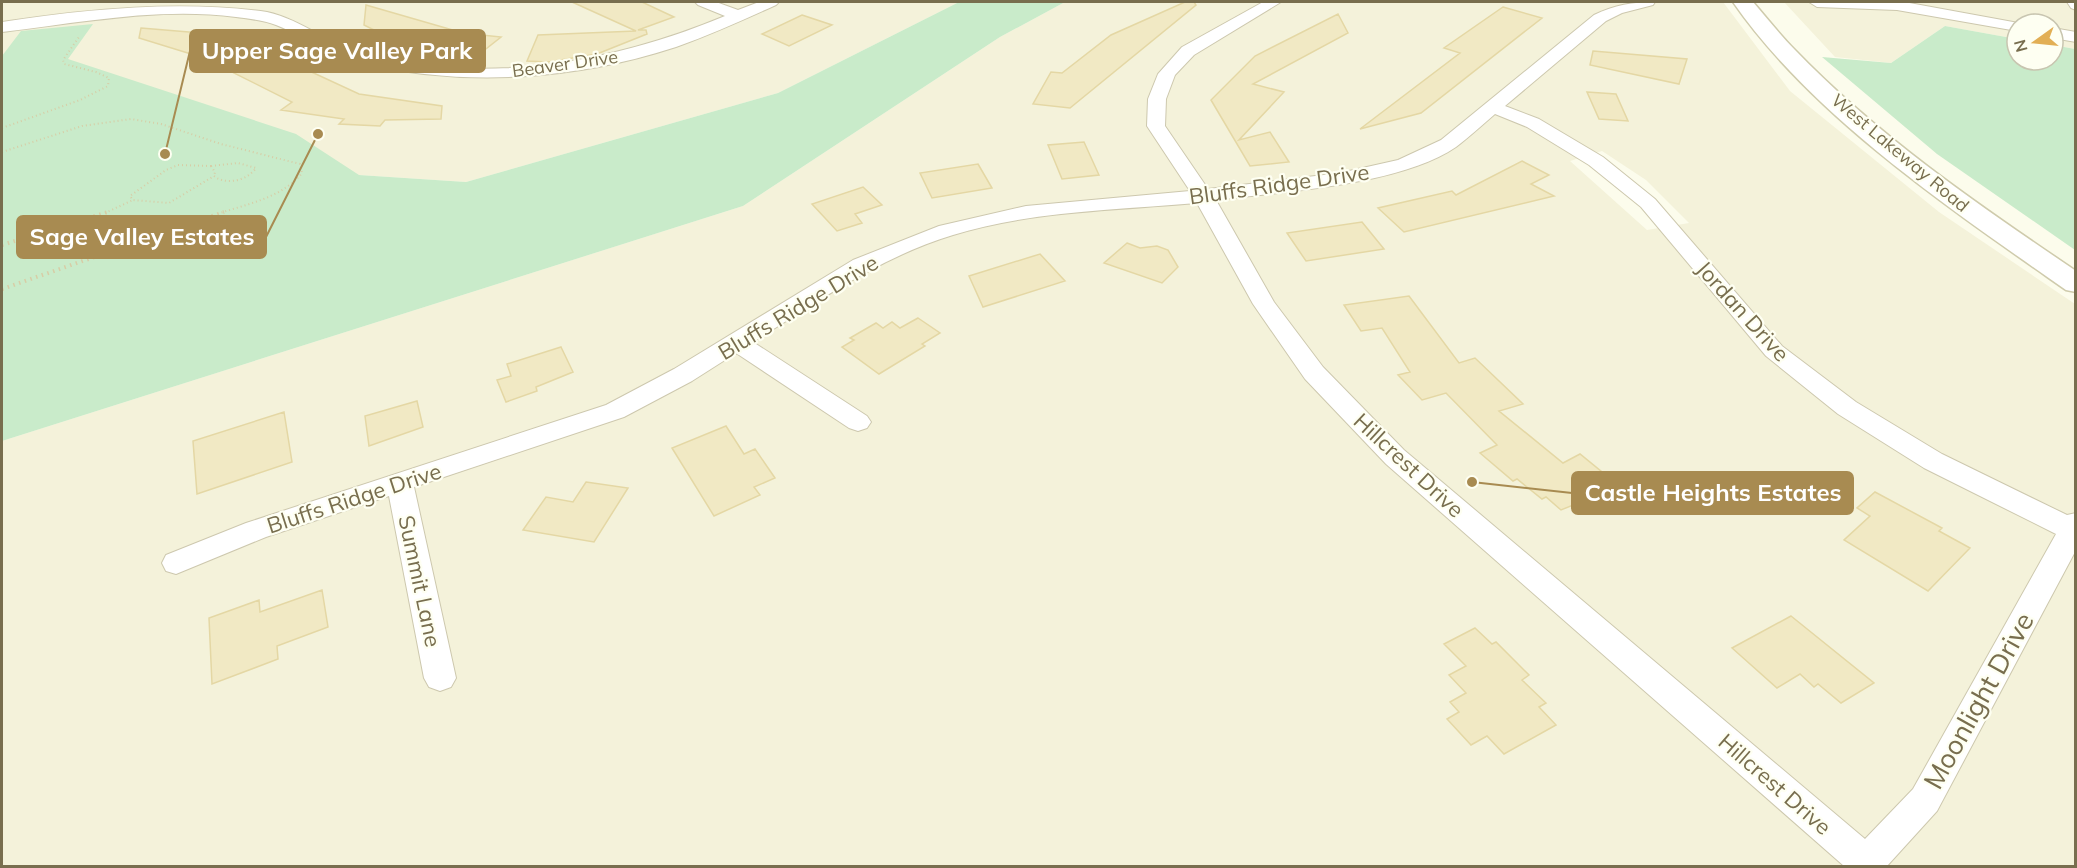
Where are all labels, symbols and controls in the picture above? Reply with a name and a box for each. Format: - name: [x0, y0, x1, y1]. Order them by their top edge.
- north arrow: [2005, 12, 2065, 72]
- callout: Upper Sage Valley Park: [190, 30, 485, 72]
- text: Upper Sage Valley Park: [202, 35, 473, 65]
- text: N: [2009, 37, 2032, 54]
- street label: Beaver Drive: [511, 45, 619, 82]
- street label: West Lakeway Road: [1827, 88, 1974, 217]
- street label: Bluffs Ridge Drive: [1187, 157, 1371, 211]
- callout: Sage Valley Estates: [17, 216, 266, 258]
- text: Sage Valley Estates: [29, 221, 255, 251]
- street label: Bluffs Ridge Drive: [713, 248, 883, 366]
- street label: Jordan Drive: [1690, 255, 1796, 367]
- street label: Hillcrest Drive: [1348, 407, 1470, 523]
- street label: Bluffs Ridge Drive: [263, 457, 445, 539]
- callout: Castle Heights Estates: [1572, 472, 1853, 514]
- text: Castle Heights Estates: [1584, 477, 1842, 507]
- street label: Summit Lane: [392, 513, 448, 649]
- street label: Moonlight Drive: [1916, 606, 2041, 795]
- street label: Hillcrest Drive: [1713, 727, 1837, 841]

